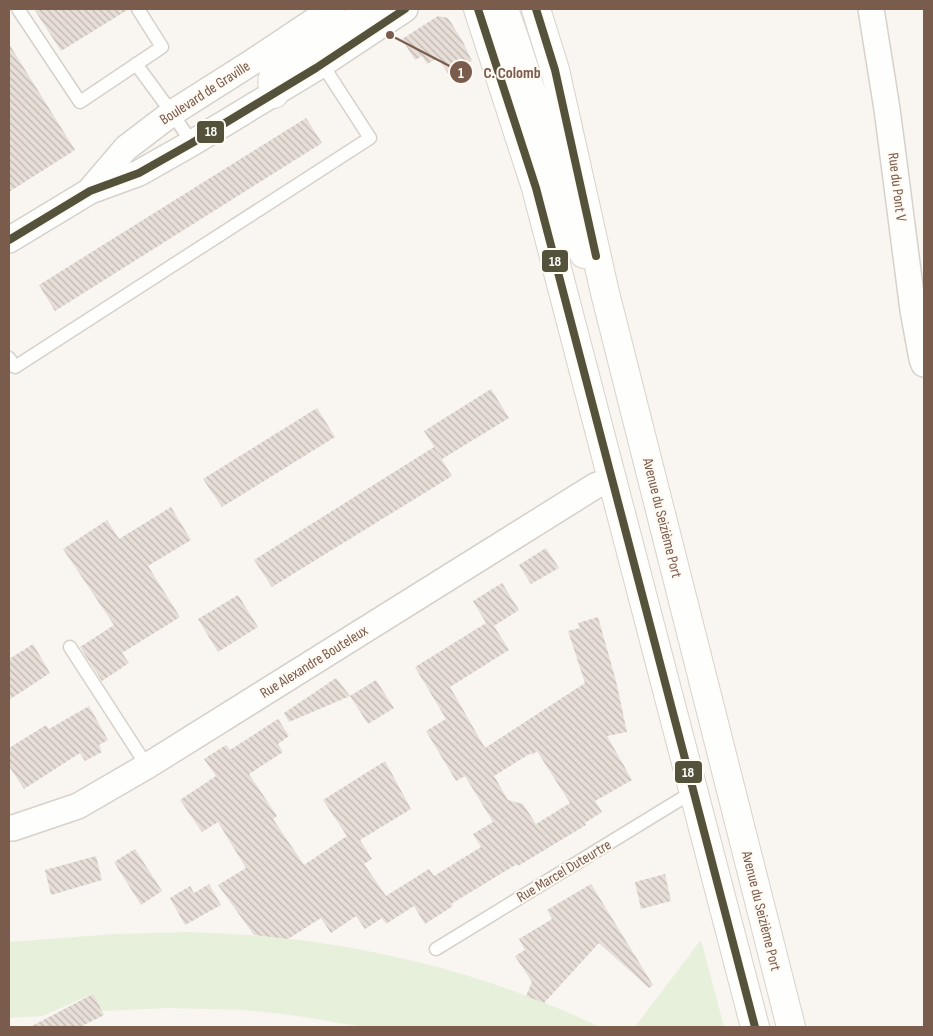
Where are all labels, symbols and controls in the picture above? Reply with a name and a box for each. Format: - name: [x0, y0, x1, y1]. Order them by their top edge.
- street label: Boulevard de Graville: [156, 57, 254, 129]
- callout: C. Colomb: [448, 57, 550, 88]
- text: 1: [458, 64, 464, 83]
- text: C. Colomb: [483, 64, 541, 83]
- line badge: 18: [196, 120, 225, 144]
- text: 18: [205, 123, 217, 140]
- street label: Rue du Pont V: [883, 151, 911, 223]
- line badge: 18: [541, 249, 569, 273]
- text: 18: [549, 253, 561, 270]
- street label: Avenue du Seizième Port: [638, 455, 686, 580]
- street label: Rue Alexandre Bouteleux: [257, 621, 372, 703]
- line badge: 18: [674, 760, 703, 784]
- text: 18: [682, 764, 694, 781]
- street label: Rue Marcel Duteurtre: [513, 835, 615, 907]
- street label: Avenue du Seizième Port: [737, 848, 785, 973]

